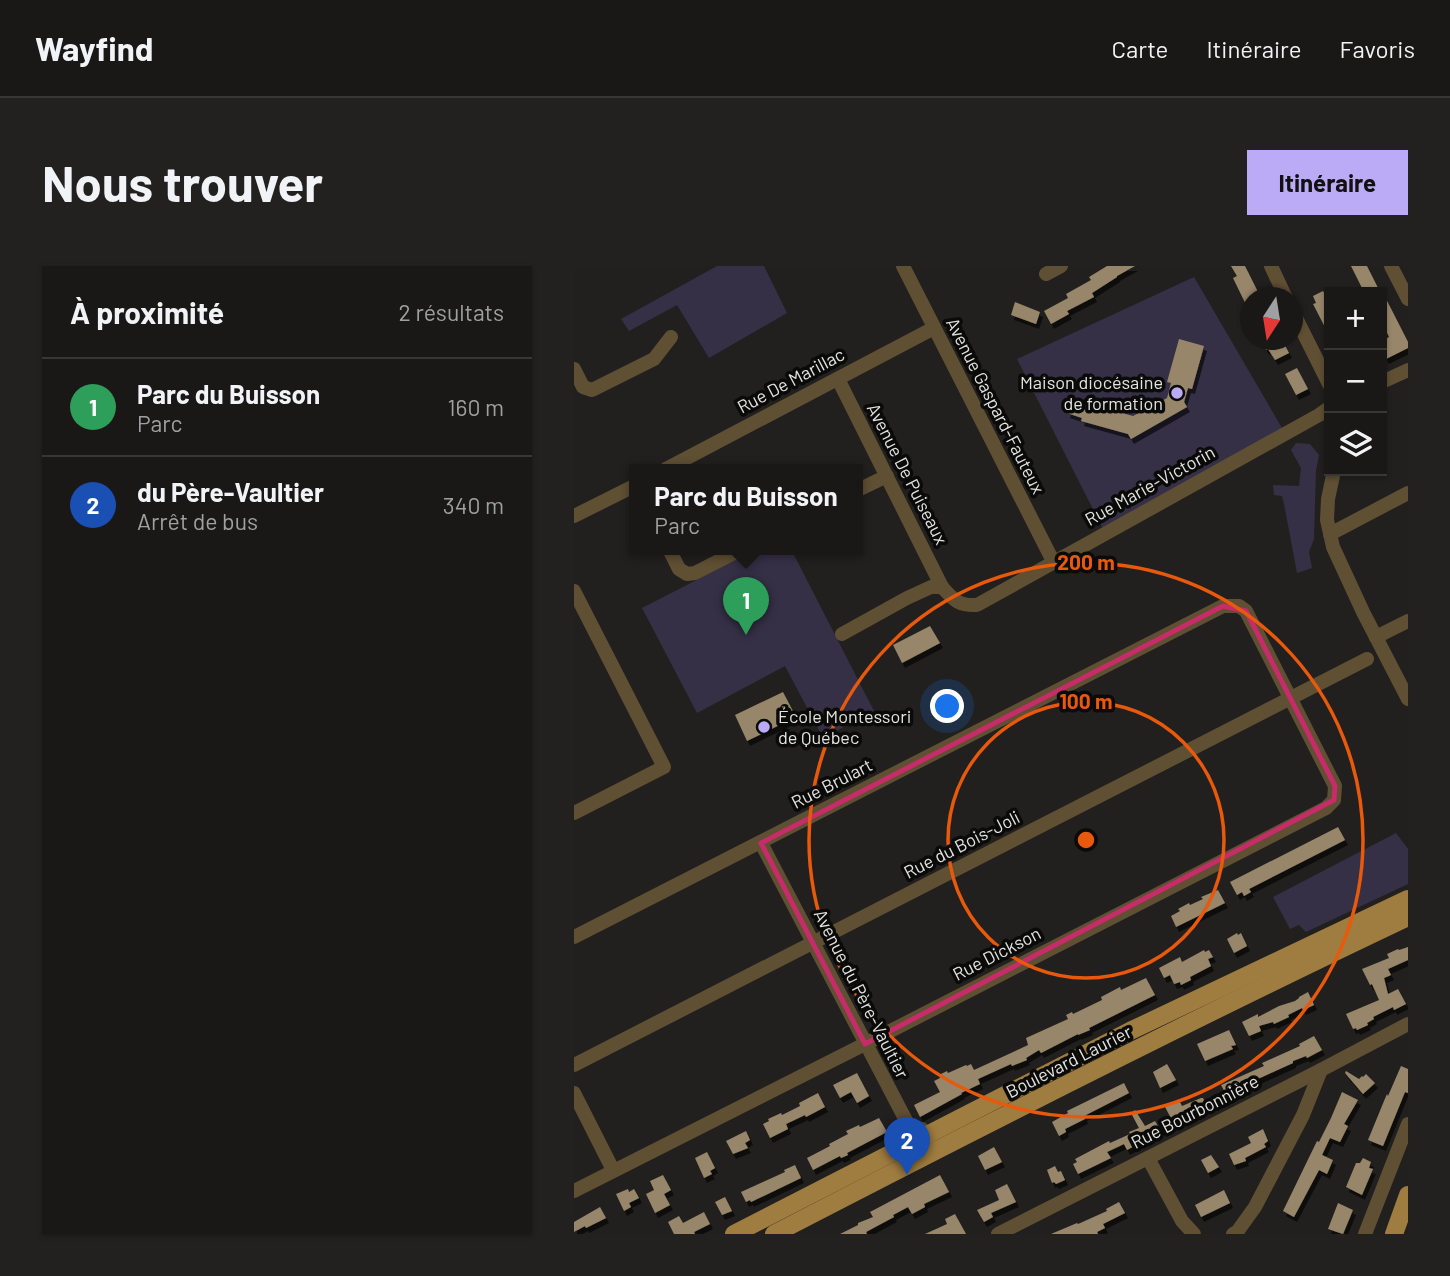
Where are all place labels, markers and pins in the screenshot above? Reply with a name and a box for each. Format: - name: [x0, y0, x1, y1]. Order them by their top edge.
- place label: Maison diocésaine de formation: [1020, 371, 1163, 414]
- marker: Maison diocésaine de formation: [1169, 385, 1185, 401]
- pin: 1: [723, 577, 769, 635]
- place label: École Montessori de Québec: [778, 705, 911, 748]
- marker: École Montessori de Québec: [756, 719, 772, 735]
- centre of rings: [1074, 828, 1098, 852]
- pin: 2: [884, 1117, 930, 1175]

